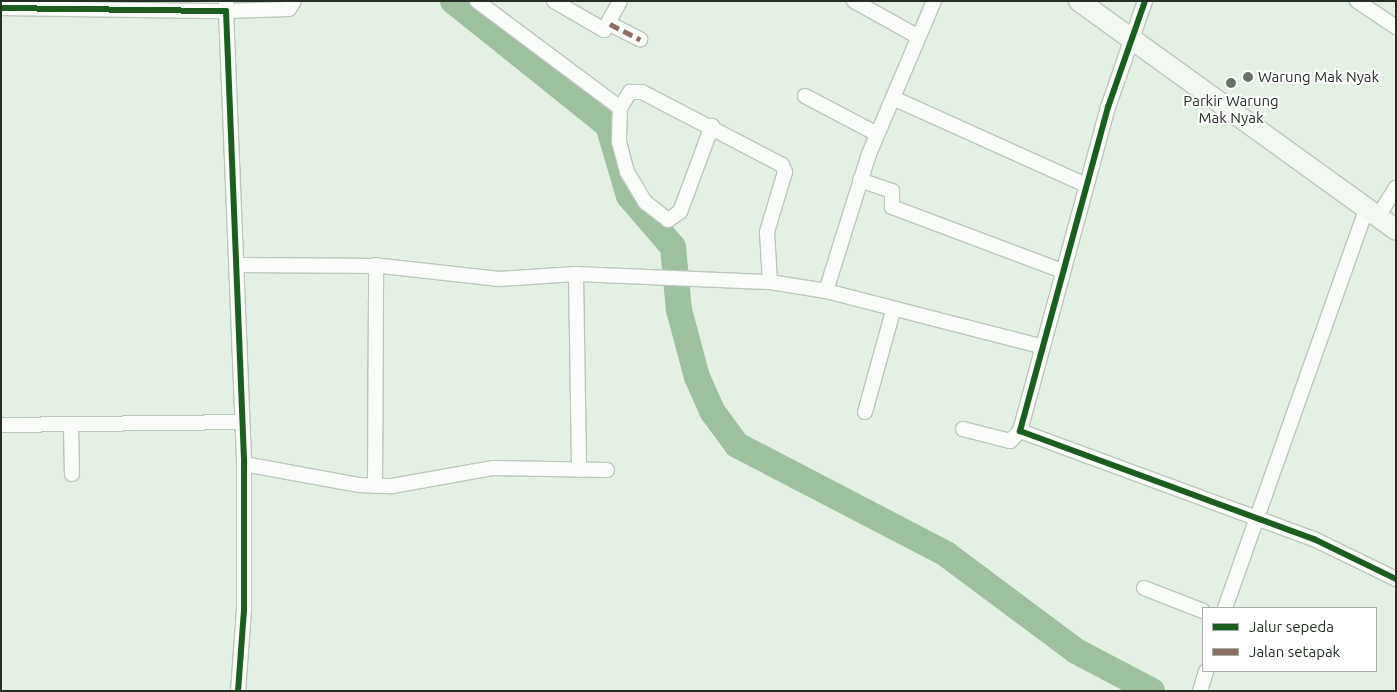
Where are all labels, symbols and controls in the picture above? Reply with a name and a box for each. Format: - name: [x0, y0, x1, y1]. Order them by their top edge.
- place label: Warung Mak Nyak: [1258, 68, 1379, 86]
- marker: Warung Mak Nyak: [1242, 71, 1254, 83]
- marker: Parkir Warung Mak Nyak: [1225, 77, 1237, 89]
- place label: Parkir Warung Mak Nyak: [1183, 91, 1279, 126]
- legend: [1202, 607, 1377, 672]
- text: Jalur sepeda: [1249, 618, 1334, 635]
- text: Jalan setapak: [1249, 643, 1340, 660]

